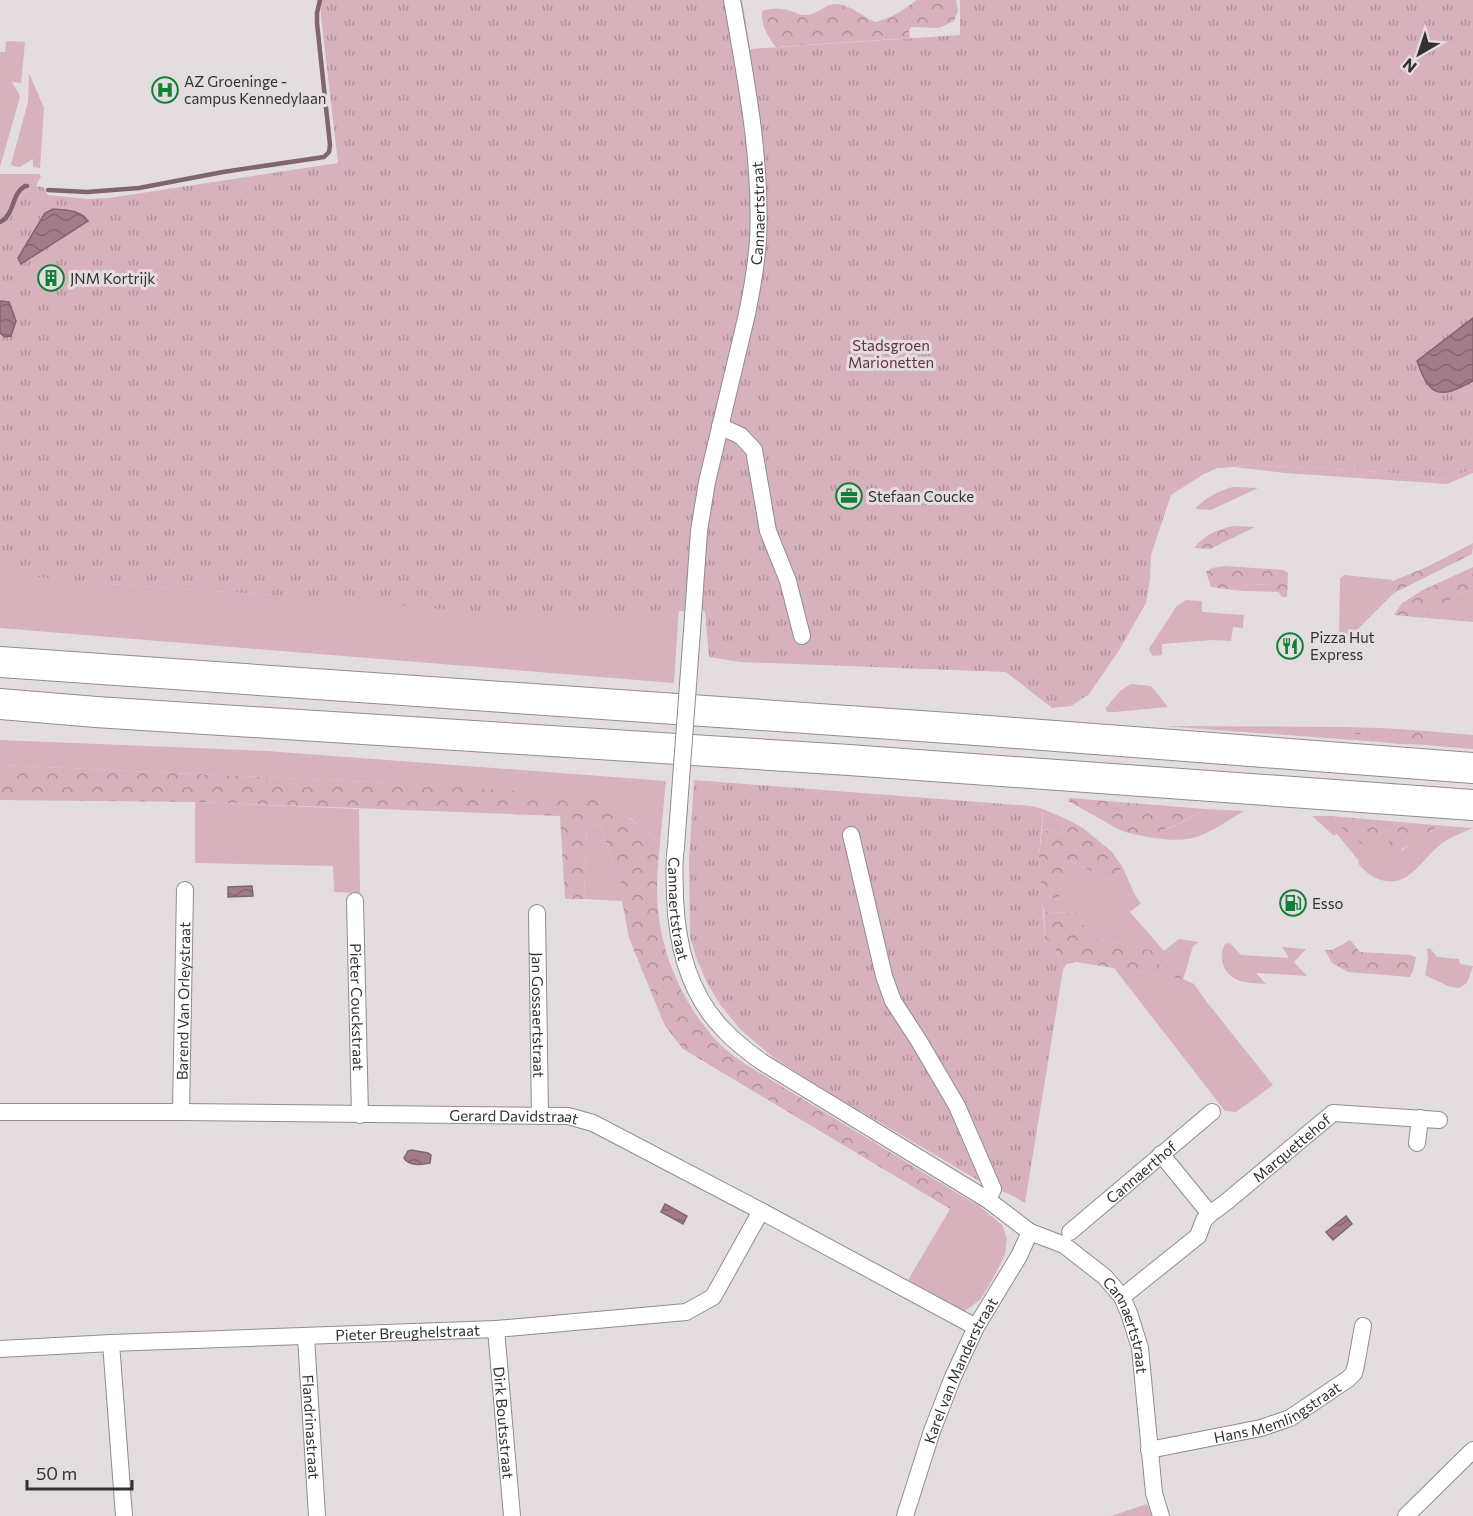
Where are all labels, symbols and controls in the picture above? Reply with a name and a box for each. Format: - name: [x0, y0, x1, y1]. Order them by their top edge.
- north arrow: [1389, 24, 1449, 84]
- text: N: [1399, 55, 1420, 77]
- place label: AZ Groeninge - campus Kennedylaan: [184, 72, 326, 107]
- hospital icon: AZ Groeninge - campus Kennedylaan: [150, 75, 180, 105]
- street label: Cannaertstraat: [746, 161, 768, 266]
- building icon: JNM Kortrijk: [36, 263, 66, 293]
- place label: JNM Kortrijk: [70, 269, 155, 287]
- park label: Stadsgroen Marionetten: [848, 336, 934, 371]
- office icon: Stefaan Coucke: [834, 481, 864, 511]
- place label: Stefaan Coucke: [868, 487, 974, 505]
- place label: Pizza Hut Express: [1310, 628, 1375, 663]
- restaurant icon: Pizza Hut Express: [1275, 631, 1305, 661]
- street label: Cannaertstraat: [665, 857, 693, 962]
- fuel station icon: Esso: [1278, 888, 1308, 918]
- place label: Esso: [1312, 894, 1343, 912]
- street label: Barend Van Orleystraat: [173, 922, 193, 1080]
- street label: Pieter Couckstraat: [347, 943, 368, 1071]
- street label: Jan Gossaertstraat: [529, 952, 548, 1078]
- street label: Gerard Davidstraat: [449, 1106, 581, 1128]
- street label: Marquettehof: [1249, 1110, 1334, 1185]
- street label: Cannaerthof: [1102, 1137, 1180, 1207]
- street label: Cannaertstraat: [1099, 1273, 1151, 1374]
- street label: Karel van Manderstraat: [920, 1294, 1001, 1446]
- street label: Pieter Breughelstraat: [335, 1321, 480, 1344]
- street label: Dirk Boutsstraat: [490, 1366, 518, 1480]
- street label: Flandrinastraat: [299, 1374, 324, 1480]
- street label: Hans Memlingstraat: [1212, 1378, 1344, 1446]
- scale bar: [27, 1453, 132, 1491]
- text: 50 m: [36, 1462, 77, 1484]

